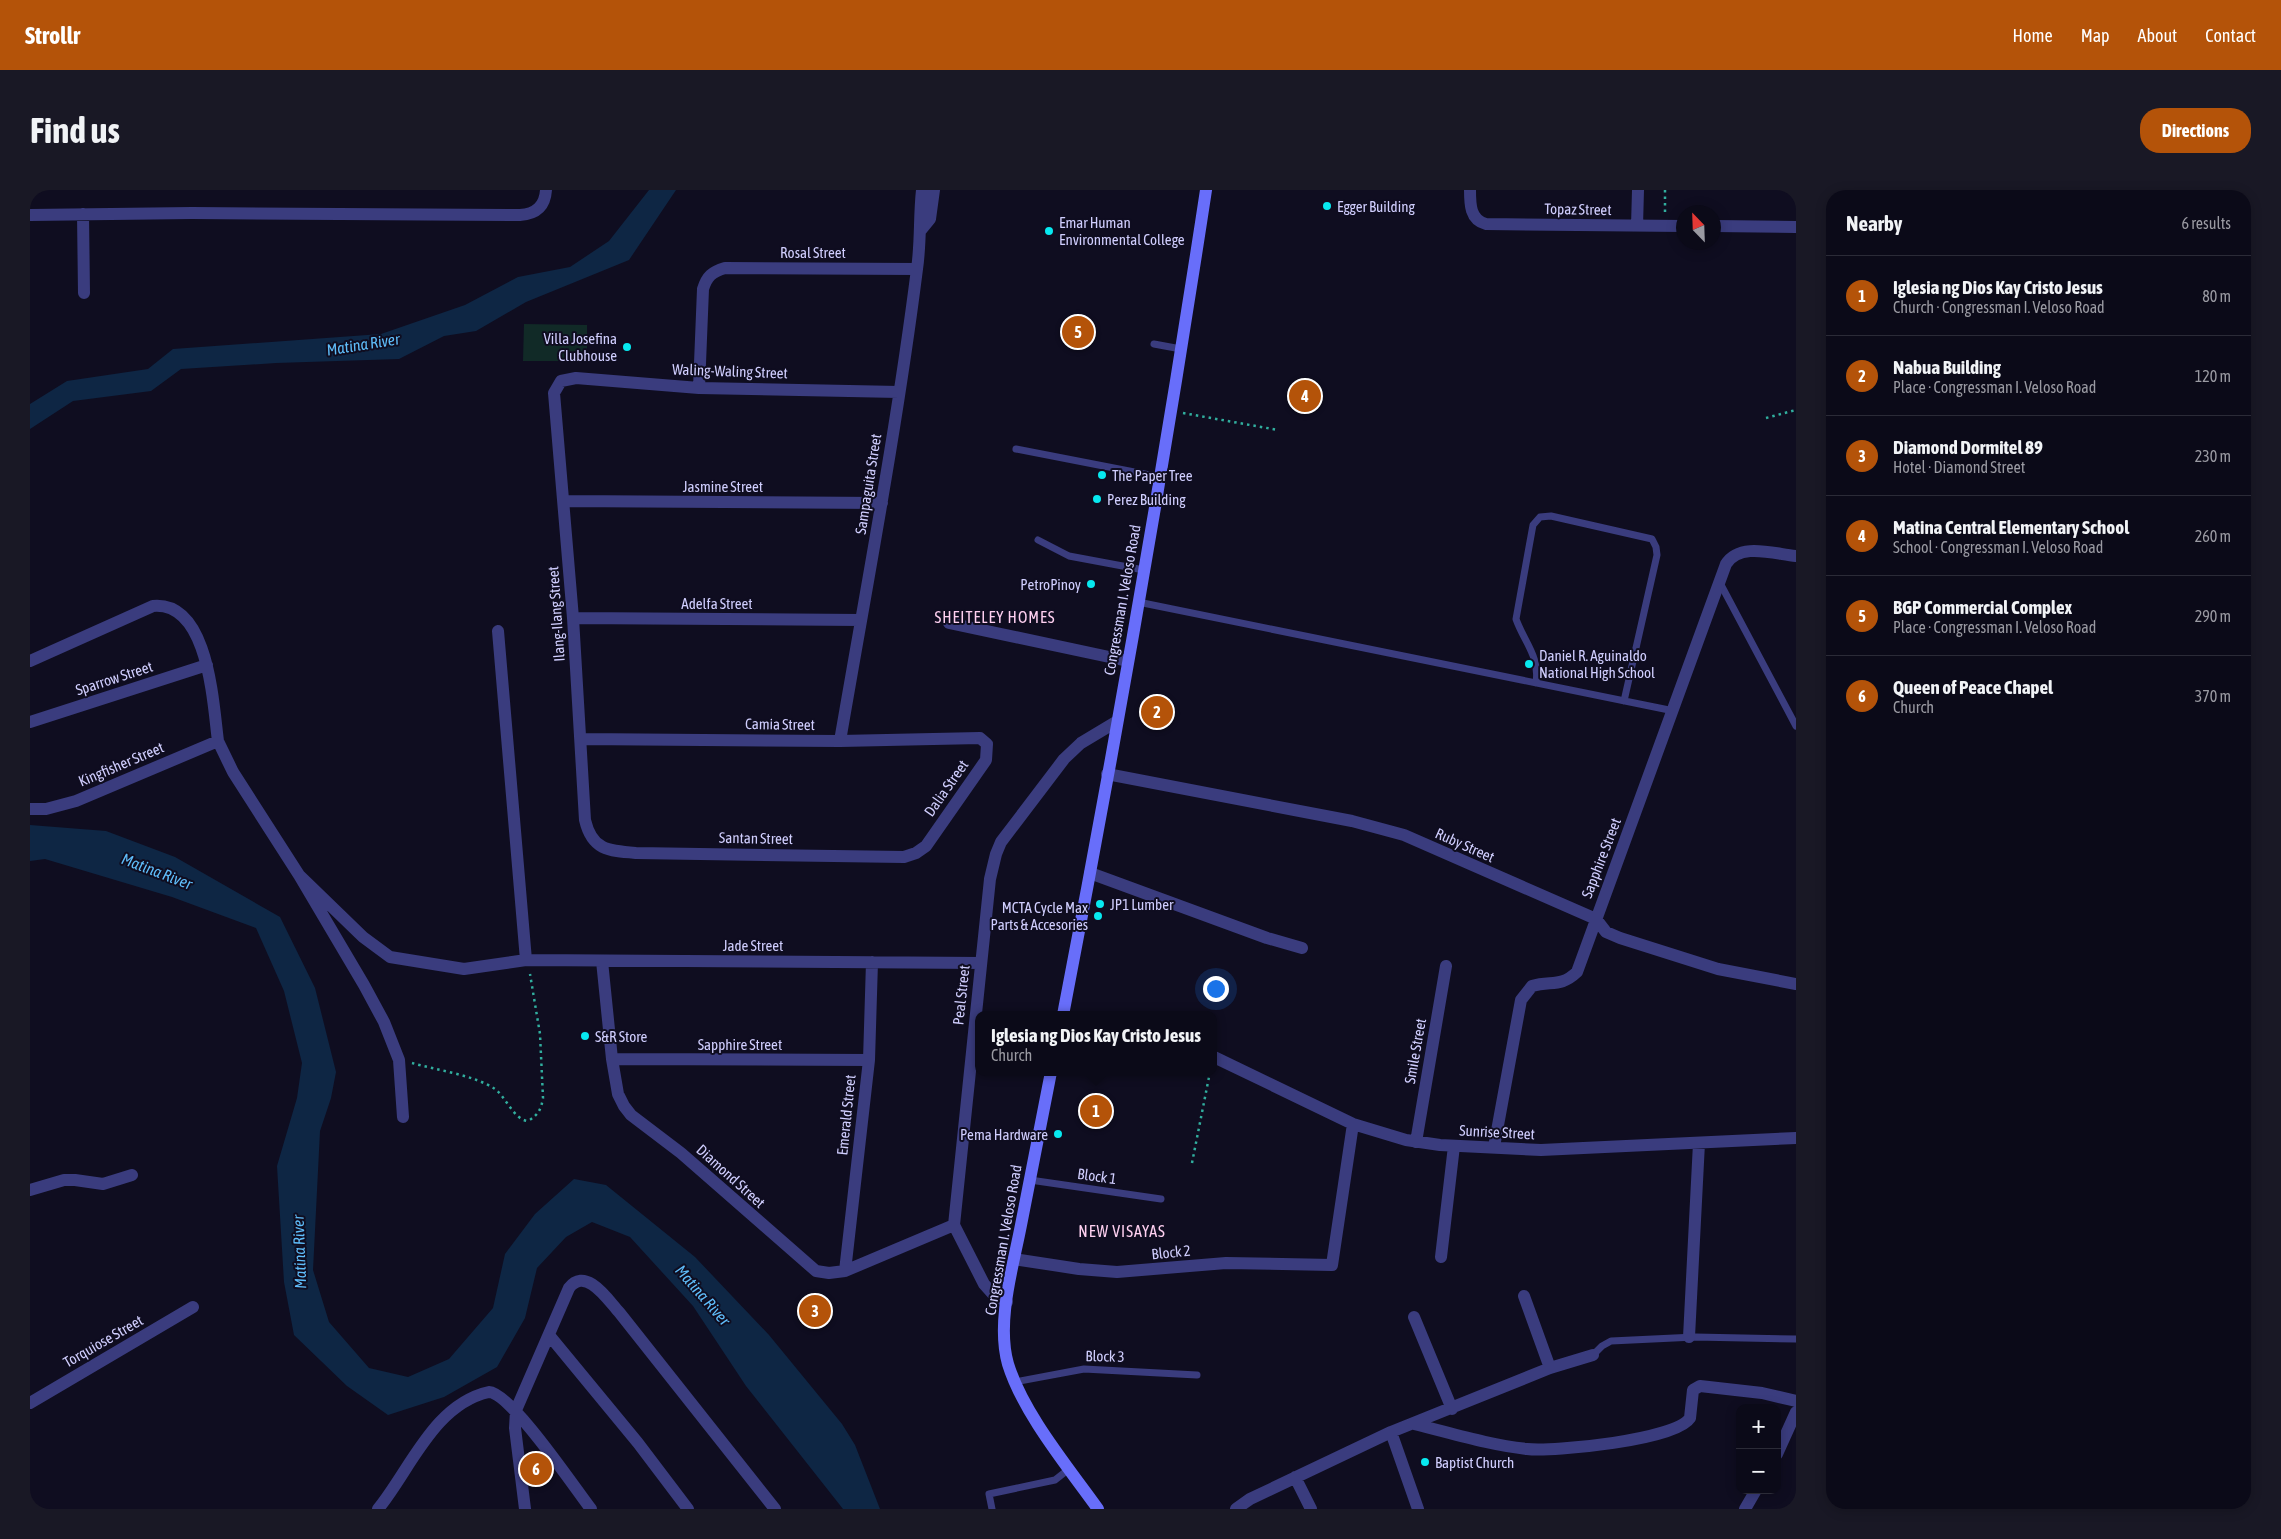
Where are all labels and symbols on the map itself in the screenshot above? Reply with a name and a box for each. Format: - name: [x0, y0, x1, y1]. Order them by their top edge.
- place label: Egger Building: [1337, 198, 1415, 215]
- marker: Egger Building: [1321, 200, 1333, 212]
- street label: Topaz Street: [1544, 200, 1612, 218]
- north arrow: [1676, 205, 1721, 250]
- place label: Emar Human Environmental College: [1059, 214, 1185, 248]
- marker: Emar Human Environmental College: [1043, 225, 1055, 237]
- street label: Rosal Street: [780, 244, 846, 261]
- pin: 5: [1062, 313, 1094, 351]
- water label: Matina River: [325, 329, 402, 359]
- place label: Villa Josefina Clubhouse: [543, 330, 617, 364]
- marker: Villa Josefina Clubhouse: [621, 341, 633, 353]
- street label: Waling-Waling Street: [672, 360, 788, 382]
- pin: 4: [1289, 377, 1321, 415]
- street label: Sampaguita Street: [852, 433, 884, 535]
- place label: The Paper Tree: [1112, 467, 1193, 484]
- marker: The Paper Tree: [1096, 469, 1108, 481]
- street label: Jasmine Street: [683, 478, 763, 495]
- place label: Perez Building: [1107, 491, 1186, 508]
- marker: Perez Building: [1091, 493, 1103, 505]
- street label: Congressman I. Veloso Road: [1100, 523, 1144, 677]
- street label: Ilang-Ilang Street: [544, 566, 568, 662]
- place label: PetroPinoy: [1020, 576, 1081, 593]
- marker: PetroPinoy: [1085, 578, 1097, 590]
- street label: Adelfa Street: [681, 595, 753, 612]
- district label: SHEITELEY HOMES: [935, 608, 1055, 626]
- place label: Daniel R. Aguinaldo National High School: [1539, 647, 1655, 681]
- street label: Sparrow Street: [73, 658, 155, 698]
- marker: Daniel R. Aguinaldo National High School: [1523, 658, 1535, 670]
- pin: 2: [1141, 693, 1173, 731]
- street label: Camia Street: [745, 715, 815, 733]
- street label: Kingfisher Street: [76, 738, 166, 790]
- street label: Dalia Street: [920, 757, 972, 819]
- street label: Sapphire Street: [1578, 816, 1624, 900]
- street label: Ruby Street: [1433, 824, 1497, 866]
- street label: Santan Street: [719, 829, 793, 847]
- water label: Matina River: [119, 849, 196, 893]
- place label: JP1 Lumber: [1110, 896, 1174, 913]
- marker: JP1 Lumber: [1094, 898, 1106, 910]
- place label: MCTA Cycle Max Parts & Accesories: [991, 899, 1088, 933]
- marker: MCTA Cycle Max Parts & Accesories: [1092, 910, 1104, 922]
- street label: Jade Street: [723, 937, 783, 954]
- street label: Peal Street: [949, 964, 973, 1026]
- your location: [1203, 976, 1229, 1002]
- street label: Smile Street: [1401, 1017, 1429, 1085]
- place label: S&R Store: [595, 1028, 648, 1045]
- marker: S&R Store: [579, 1030, 591, 1042]
- street label: Sapphire Street: [698, 1036, 782, 1053]
- street label: Emerald Street: [833, 1074, 859, 1156]
- pin: 1: [1080, 1092, 1112, 1130]
- street label: Sunrise Street: [1459, 1122, 1535, 1142]
- place label: Pema Hardware: [960, 1126, 1048, 1143]
- marker: Pema Hardware: [1052, 1128, 1064, 1140]
- street label: Diamond Street: [693, 1141, 769, 1211]
- street label: Congressman I. Veloso Road: [981, 1163, 1025, 1317]
- street label: Block 1: [1076, 1165, 1118, 1187]
- water label: Matina River: [289, 1213, 309, 1289]
- district label: NEW VISAYAS: [1078, 1222, 1166, 1240]
- street label: Block 2: [1151, 1241, 1191, 1263]
- water label: Matina River: [672, 1261, 735, 1330]
- pin: 3: [799, 1292, 831, 1330]
- street label: Torquiose Street: [60, 1311, 146, 1371]
- street label: Block 3: [1085, 1347, 1125, 1365]
- pin: 6: [520, 1450, 552, 1488]
- place label: Baptist Church: [1435, 1454, 1514, 1471]
- marker: Baptist Church: [1419, 1456, 1431, 1468]

